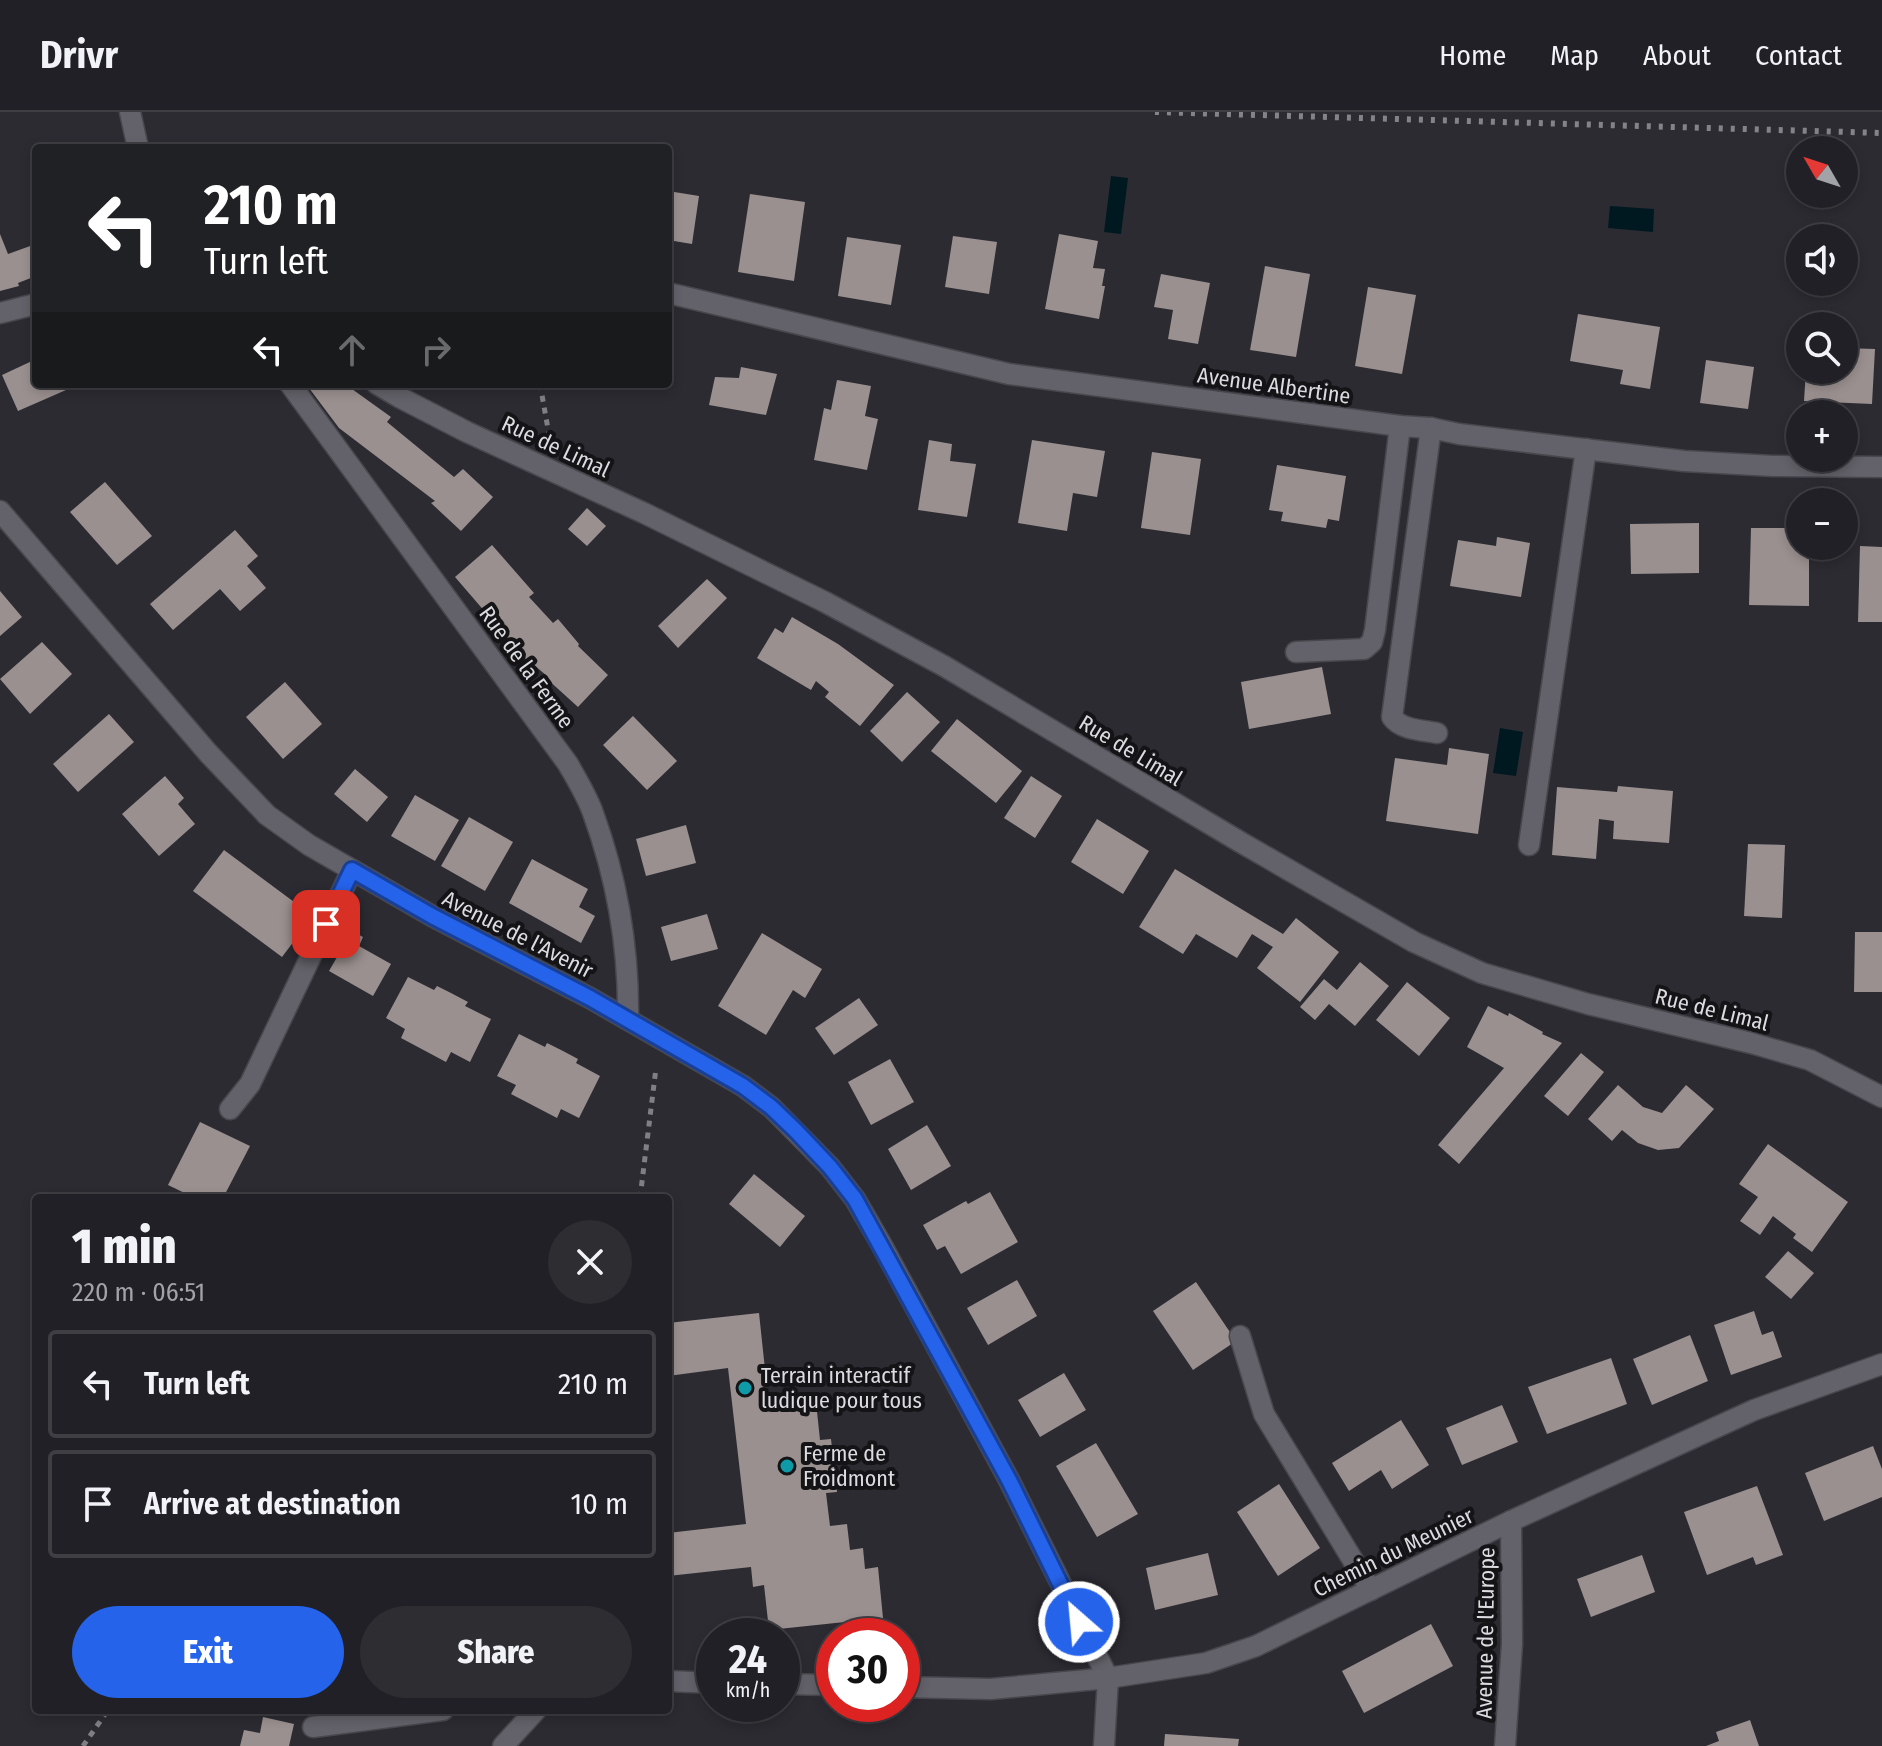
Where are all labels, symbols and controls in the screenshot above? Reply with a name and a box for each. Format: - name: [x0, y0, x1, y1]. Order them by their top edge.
- text: Drivr: [40, 32, 118, 78]
- text: Home: [1439, 39, 1506, 72]
- text: Map: [1550, 39, 1599, 72]
- text: About: [1643, 39, 1711, 72]
- text: Contact: [1755, 39, 1842, 72]
- north arrow: [1786, 136, 1858, 208]
- map controls: [1786, 136, 1858, 560]
- text: 210 m: [204, 172, 338, 239]
- icon: left: [72, 176, 176, 280]
- button: sound: [1786, 224, 1858, 296]
- text: Turn left: [204, 240, 328, 284]
- button: search: [1786, 312, 1858, 384]
- icon: left: [246, 328, 290, 372]
- icon: ahead: [330, 328, 374, 372]
- icon: right: [414, 328, 458, 372]
- street label: Avenue Albertine: [1196, 361, 1352, 410]
- button: +: [1786, 400, 1858, 472]
- street label: Rue de Limal: [498, 410, 614, 483]
- button: −: [1786, 488, 1858, 560]
- street label: Rue de la Ferme: [473, 601, 580, 734]
- street label: Rue de Limal: [1074, 709, 1188, 792]
- street label: Avenue de l'Avenir: [438, 885, 598, 984]
- pin: [292, 890, 360, 958]
- icon: arrive: [304, 902, 348, 946]
- street label: Rue de Limal: [1652, 982, 1772, 1037]
- text: 1 min: [72, 1218, 176, 1276]
- button: close: [548, 1220, 632, 1304]
- text: 220 m · 06:51: [72, 1277, 205, 1308]
- icon: left: [76, 1362, 120, 1406]
- place label: Terrain interactif ludique pour tous: [761, 1362, 922, 1414]
- text: Turn left: [144, 1366, 250, 1402]
- text: 210 m: [558, 1366, 628, 1402]
- marker: Terrain interactif ludique pour tous: [736, 1379, 754, 1397]
- place label: Ferme de Froidmont: [803, 1440, 896, 1492]
- marker: Ferme de Froidmont: [778, 1457, 796, 1475]
- icon: arrive: [76, 1482, 120, 1526]
- text: Arrive at destination: [144, 1486, 401, 1522]
- text: 10 m: [571, 1486, 628, 1522]
- street label: Chemin du Meunier: [1309, 1502, 1478, 1603]
- street label: Avenue de l'Europe: [1471, 1547, 1500, 1719]
- position arrow: [1037, 1580, 1121, 1664]
- button: Exit: [72, 1606, 344, 1698]
- button: Share: [360, 1606, 632, 1698]
- speed limit sign: 30: [816, 1618, 920, 1722]
- text: 24: [729, 1636, 767, 1684]
- text: km/h: [726, 1678, 770, 1702]

